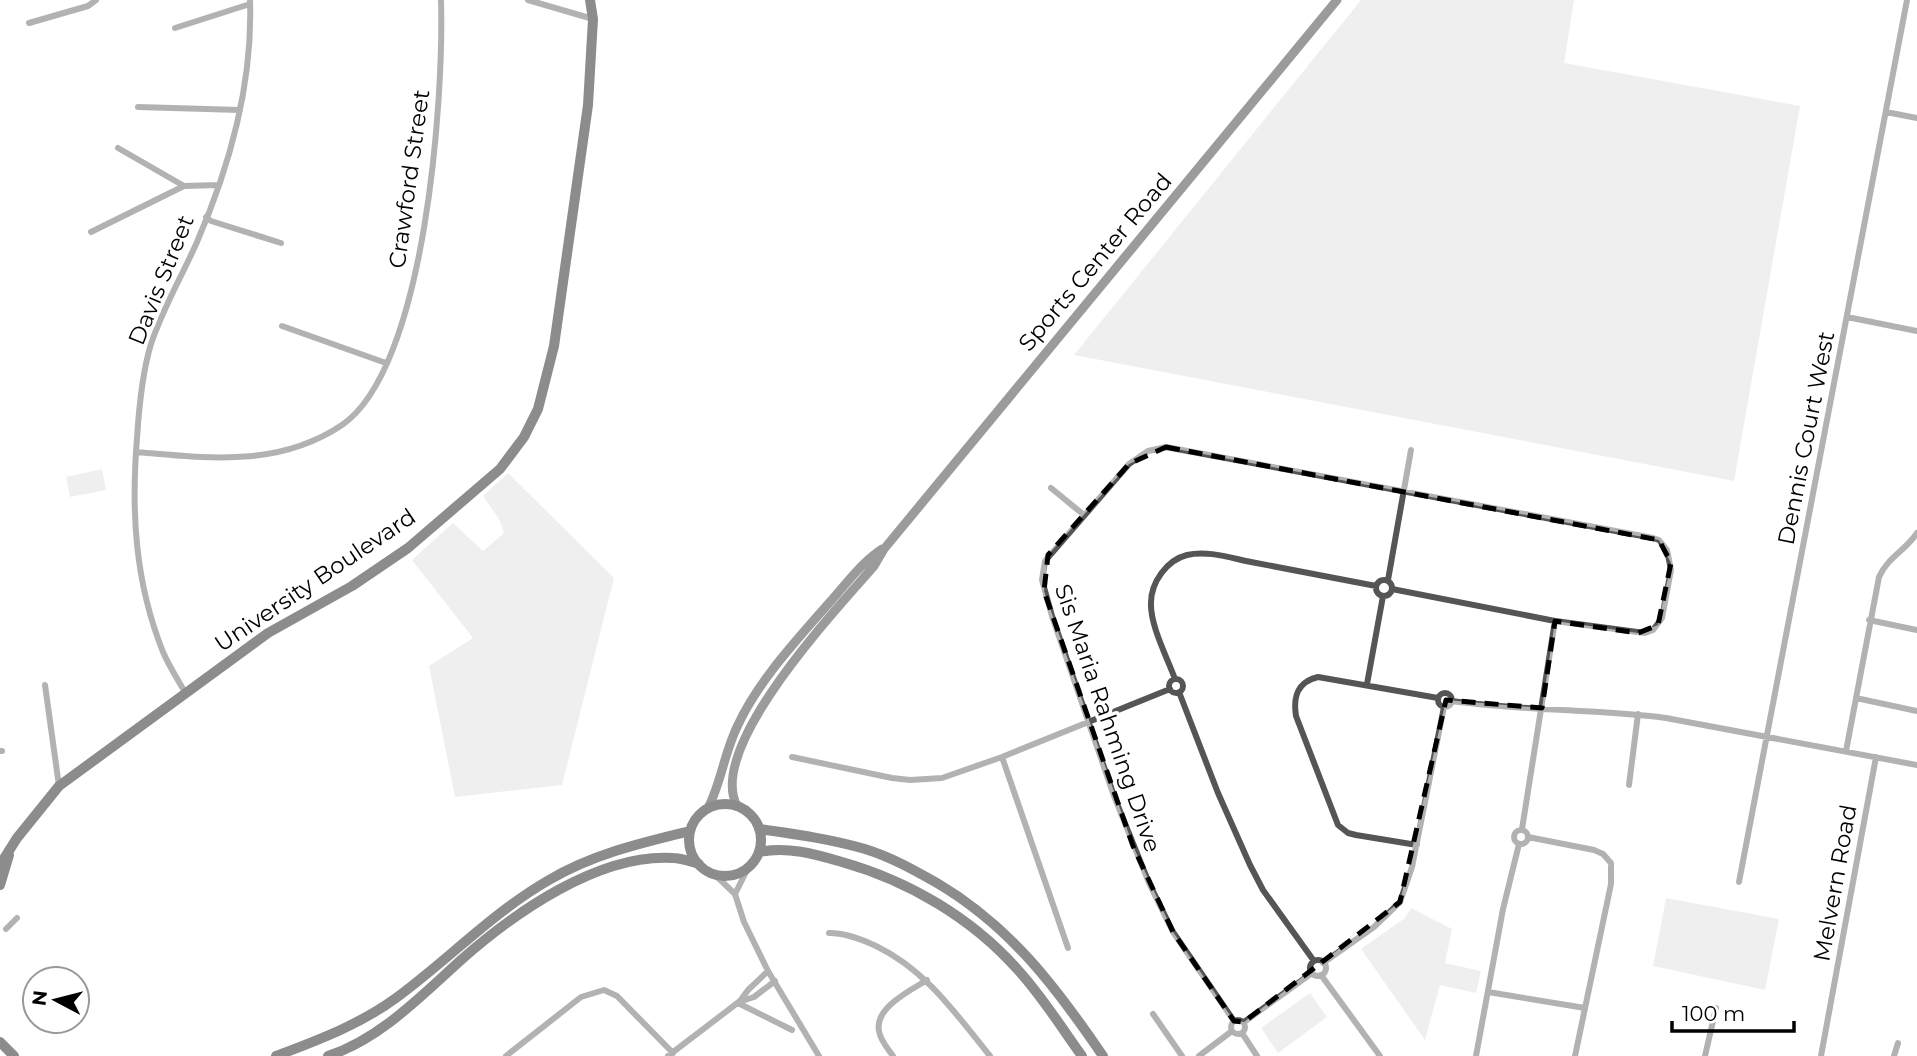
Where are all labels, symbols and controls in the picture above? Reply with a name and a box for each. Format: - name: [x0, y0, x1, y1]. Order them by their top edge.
- street label: Crawford Street: [383, 88, 435, 270]
- street label: Sports Center Road: [1012, 167, 1178, 357]
- street label: Davis Street: [122, 211, 200, 349]
- street label: Dennis Court West: [1772, 329, 1840, 547]
- street label: University Boulevard: [209, 502, 421, 658]
- street label: Sis Maria Rahming Drive: [1049, 580, 1167, 856]
- street label: Melvern Road: [1807, 802, 1863, 964]
- north arrow: [21, 965, 91, 1035]
- text: N: [27, 989, 52, 1007]
- scale bar: [1672, 990, 1794, 1034]
- text: 100 m: [1682, 1001, 1745, 1026]

